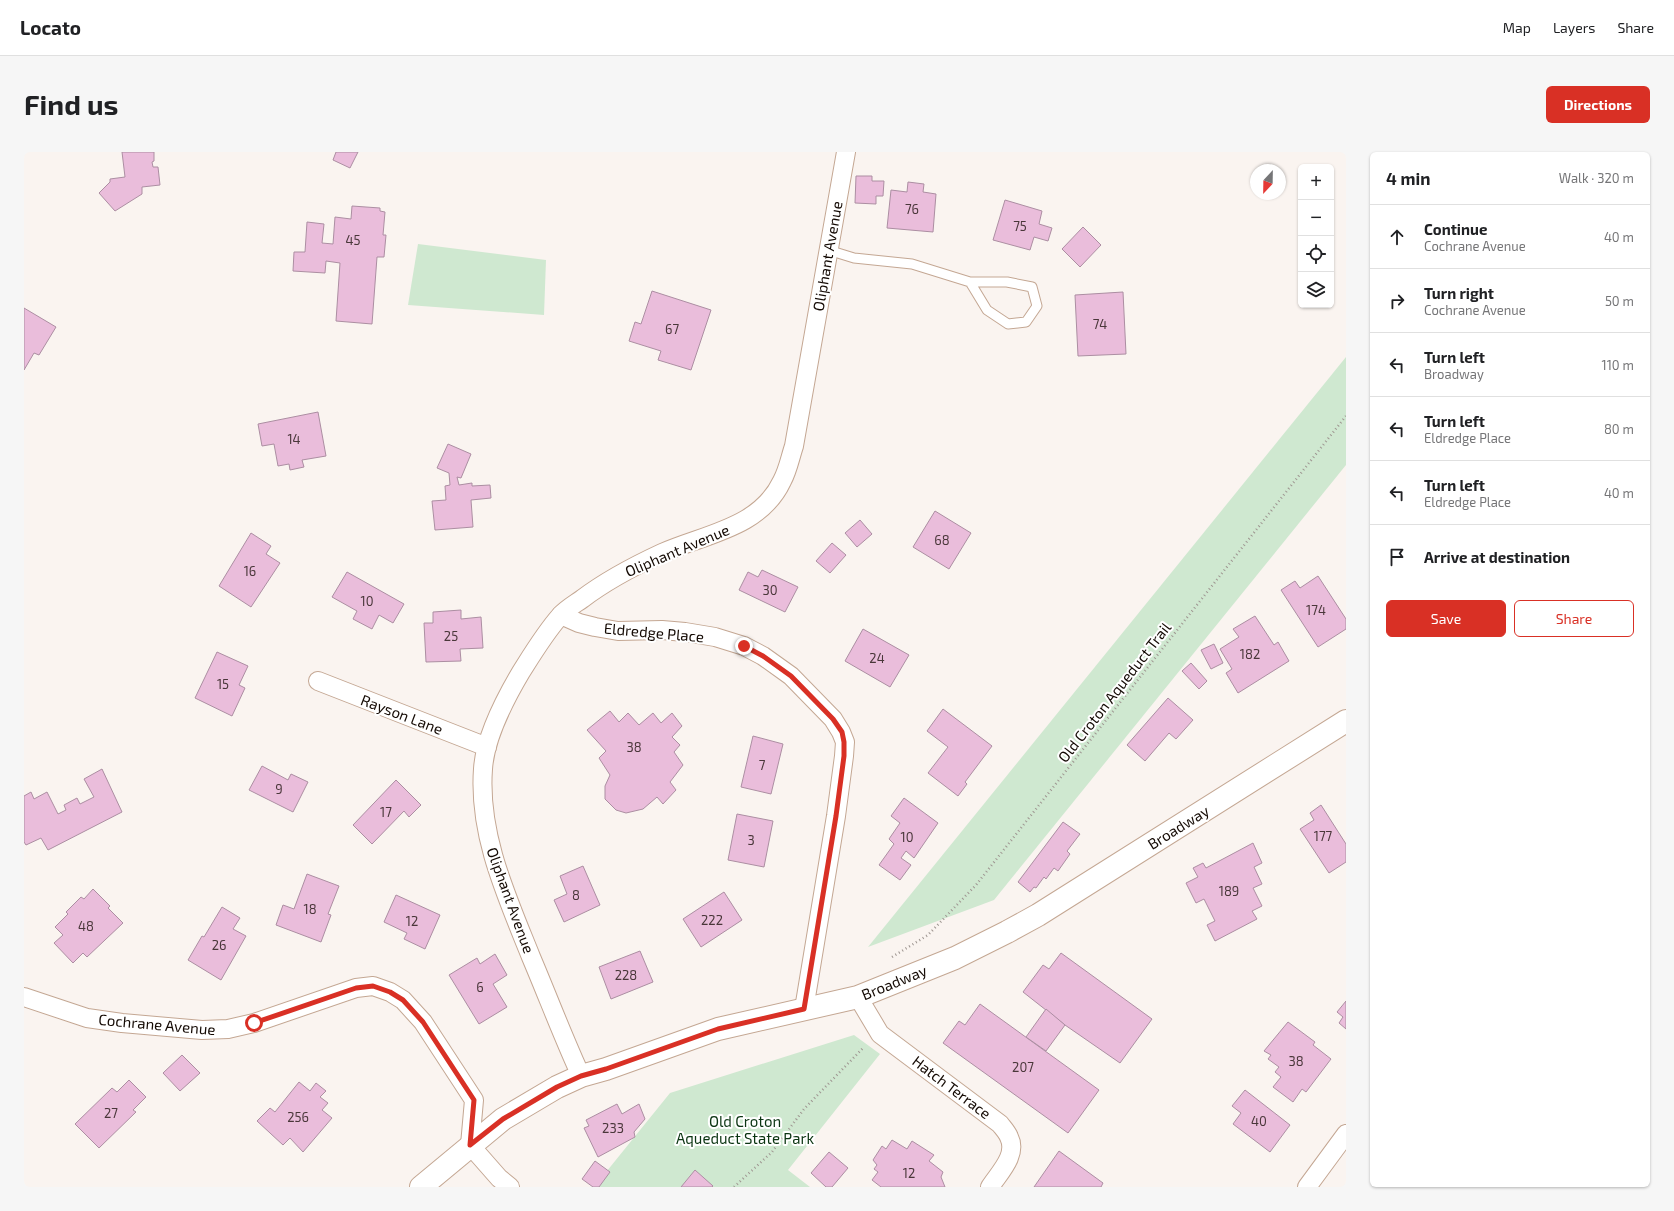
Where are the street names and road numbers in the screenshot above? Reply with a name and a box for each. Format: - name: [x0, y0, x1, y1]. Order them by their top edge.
- street label: Oliphant Avenue: [808, 200, 846, 312]
- street label: Oliphant Avenue: [622, 520, 732, 580]
- street label: Old Croton Aqueduct Trail: [1054, 618, 1175, 766]
- street label: Eldredge Place: [603, 619, 705, 645]
- street label: Rayson Lane: [358, 690, 446, 738]
- street label: Broadway: [1144, 801, 1212, 853]
- street label: Oliphant Avenue: [483, 845, 539, 955]
- street label: Broadway: [859, 961, 929, 1003]
- street label: Cochrane Avenue: [98, 1010, 216, 1038]
- street label: Hatch Terrace: [909, 1052, 995, 1122]

